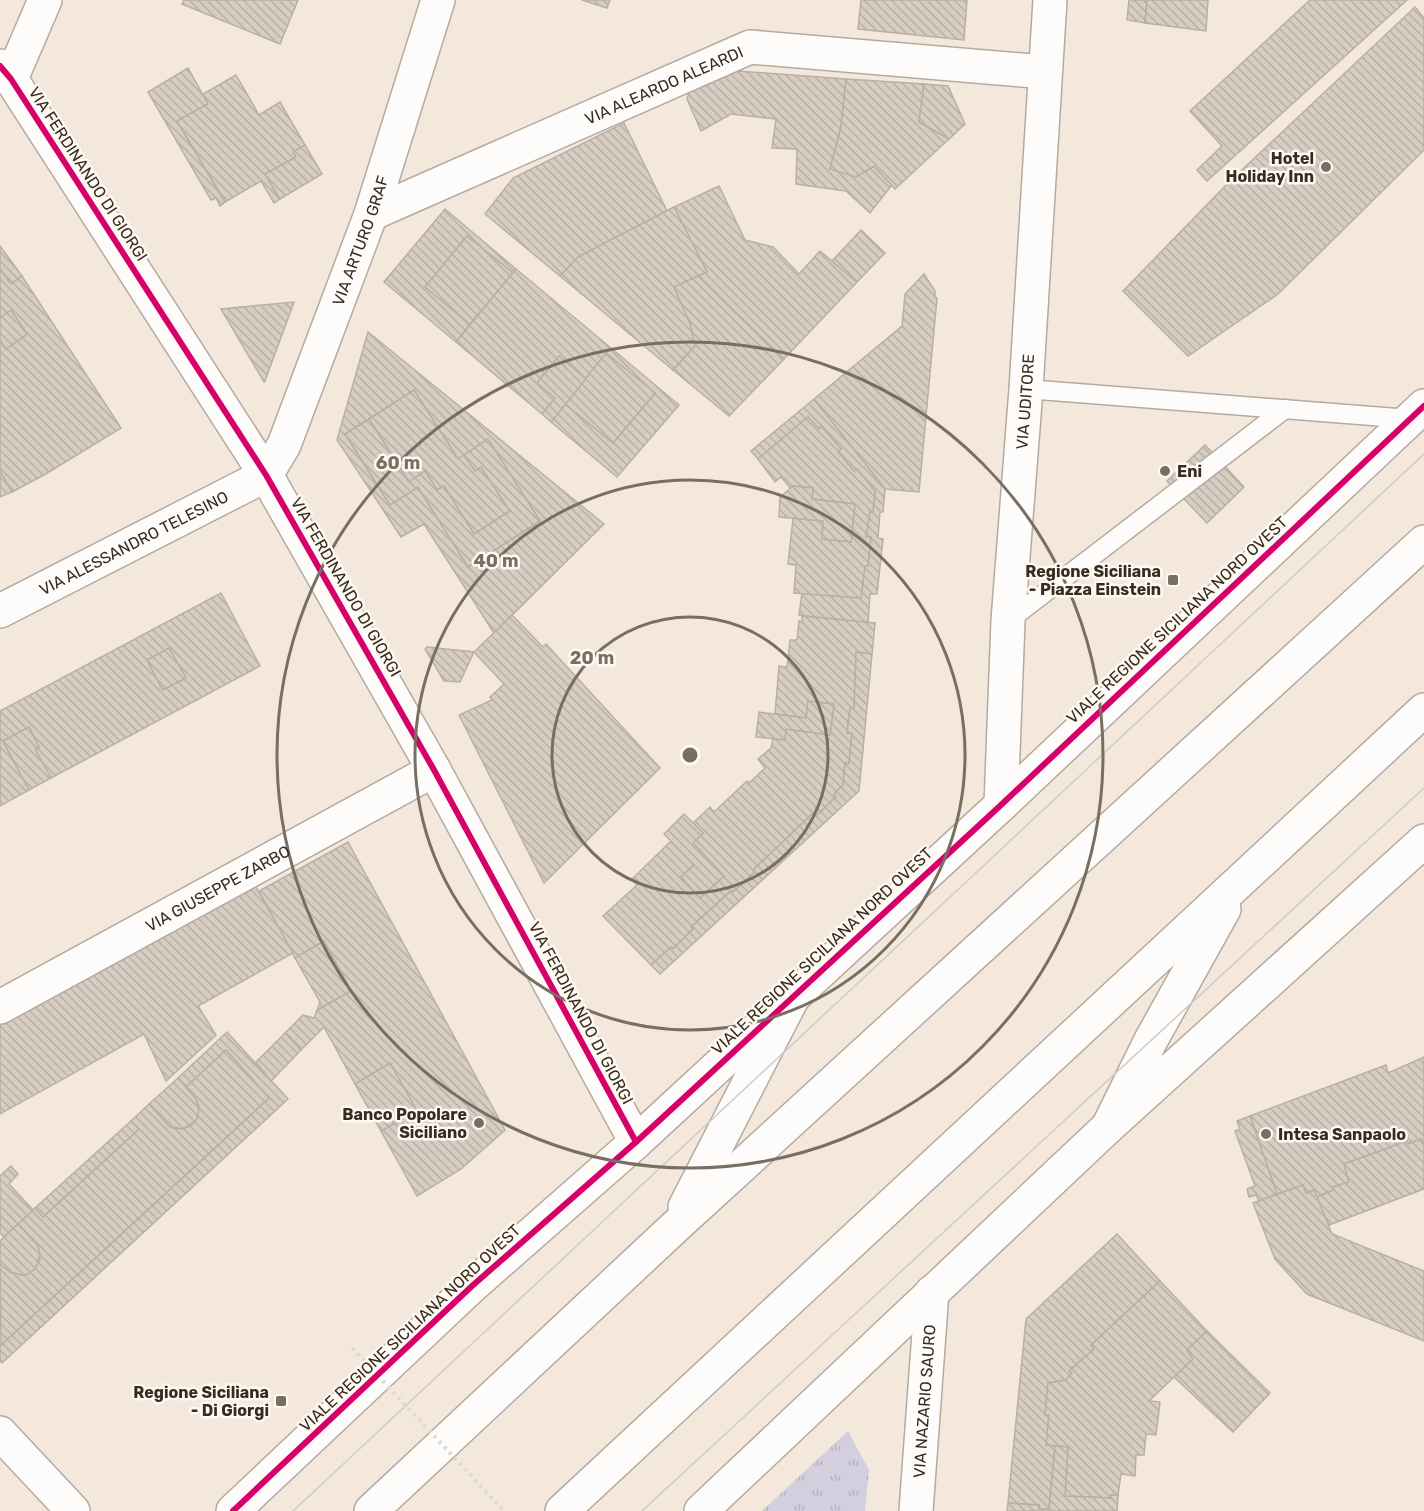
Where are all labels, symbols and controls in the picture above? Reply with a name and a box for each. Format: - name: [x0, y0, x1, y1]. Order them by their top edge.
- street label: VIA ALEARDO ALEARDI: [582, 42, 746, 128]
- street label: VIA FERDINANDO DI GIORGI: [25, 83, 151, 265]
- place label: Hotel Holiday Inn: [1226, 149, 1314, 186]
- marker: Hotel Holiday Inn: [1319, 160, 1333, 174]
- street label: VIA ARTURO GRAF: [328, 173, 392, 308]
- street label: VIA UDITORE: [1012, 353, 1038, 450]
- text: 60 m: [376, 452, 420, 474]
- place label: Eni: [1177, 462, 1202, 481]
- marker: Eni: [1158, 464, 1172, 478]
- street label: VIA ALESSANDRO TELESINO: [36, 487, 231, 599]
- street label: VIA FERDINANDO DI GIORGI: [287, 494, 405, 680]
- street label: VIALE REGIONE SICILIANA NORD OVEST: [1063, 512, 1291, 728]
- text: 40 m: [474, 550, 518, 572]
- place label: Regione Siciliana - Piazza Einstein: [1025, 562, 1161, 599]
- marker: Regione Siciliana - Piazza Einstein: [1166, 573, 1180, 587]
- text: 20 m: [570, 647, 614, 669]
- centre of rings: [680, 745, 700, 765]
- street label: VIA GIUSEPPE ZARBO: [142, 841, 293, 935]
- street label: VIALE REGIONE SICILIANA NORD OVEST: [708, 843, 936, 1059]
- street label: VIA FERDINANDO DI GIORGI: [525, 919, 637, 1107]
- place label: Banco Popolare Siciliano: [342, 1105, 467, 1142]
- marker: Banco Popolare Siciliano: [472, 1116, 486, 1130]
- place label: Intesa Sanpaolo: [1278, 1125, 1406, 1144]
- marker: Intesa Sanpaolo: [1259, 1127, 1273, 1141]
- street label: VIALE REGIONE SICILIANA NORD OVEST: [296, 1220, 524, 1436]
- street label: VIA NAZARIO SAURO: [909, 1324, 939, 1479]
- place label: Regione Siciliana - Di Giorgi: [133, 1383, 269, 1420]
- marker: Regione Siciliana - Di Giorgi: [274, 1394, 288, 1408]

